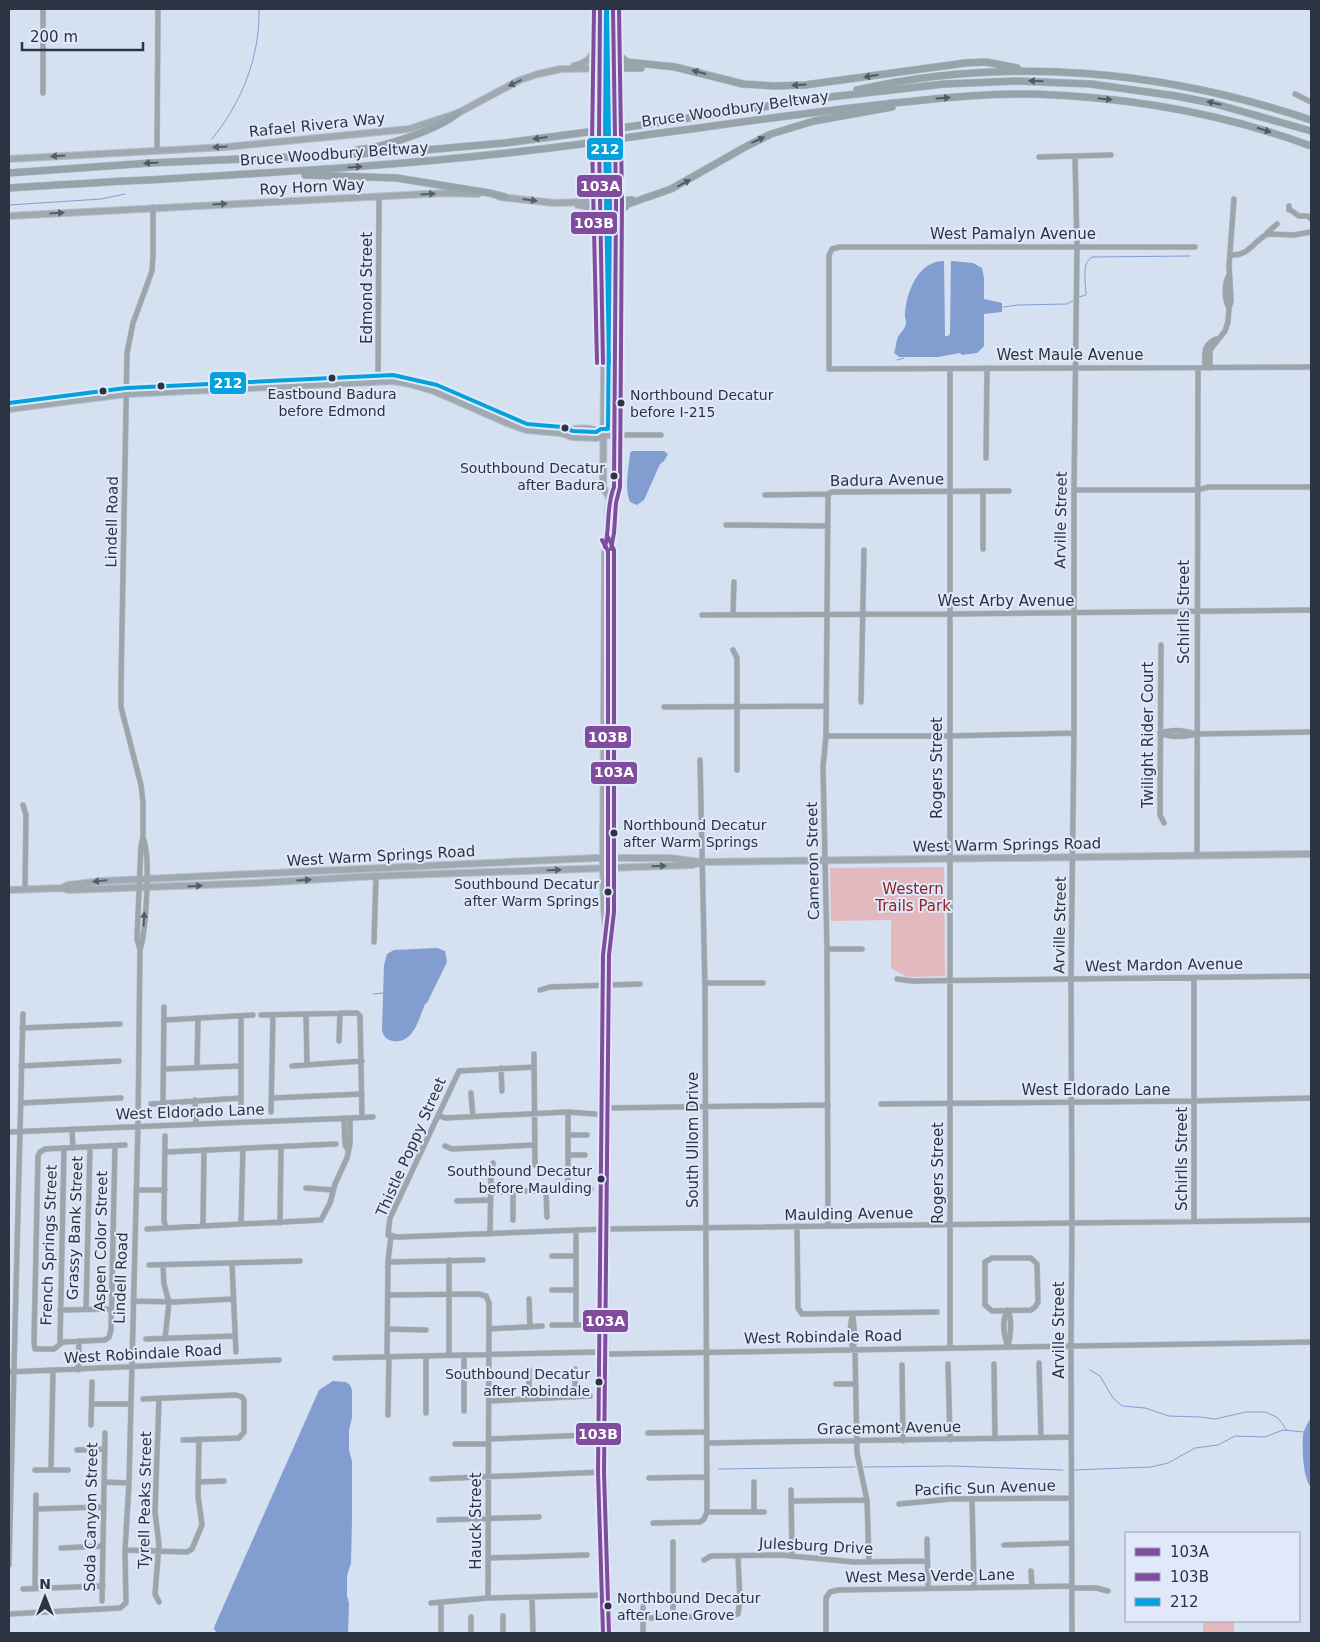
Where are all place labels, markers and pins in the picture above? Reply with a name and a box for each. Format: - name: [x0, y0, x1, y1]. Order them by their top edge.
- marker: Eastbound Badura before Edmond: [327, 373, 337, 383]
- unlabelled marker: [156, 381, 166, 391]
- unlabelled marker: [98, 386, 108, 396]
- place label: Eastbound Badura before Edmond: [267, 386, 397, 419]
- place label: Northbound Decatur before I-215: [630, 387, 774, 420]
- marker: Northbound Decatur before I-215: [616, 398, 626, 408]
- unlabelled marker: [560, 423, 570, 433]
- place label: Southbound Decatur after Badura: [460, 460, 605, 493]
- marker: Southbound Decatur after Badura: [609, 471, 619, 481]
- place label: Northbound Decatur after Warm Springs: [623, 817, 767, 850]
- marker: Northbound Decatur after Warm Springs: [609, 828, 619, 838]
- place label: Southbound Decatur after Warm Springs: [454, 876, 599, 909]
- marker: Southbound Decatur after Warm Springs: [603, 887, 613, 897]
- place label: Southbound Decatur before Maulding: [447, 1163, 592, 1196]
- marker: Southbound Decatur before Maulding: [596, 1174, 606, 1184]
- place label: Southbound Decatur after Robindale: [445, 1366, 590, 1399]
- marker: Southbound Decatur after Robindale: [594, 1377, 604, 1387]
- place label: Northbound Decatur after Lone Grove: [617, 1590, 761, 1623]
- marker: Northbound Decatur after Lone Grove: [603, 1601, 613, 1611]

